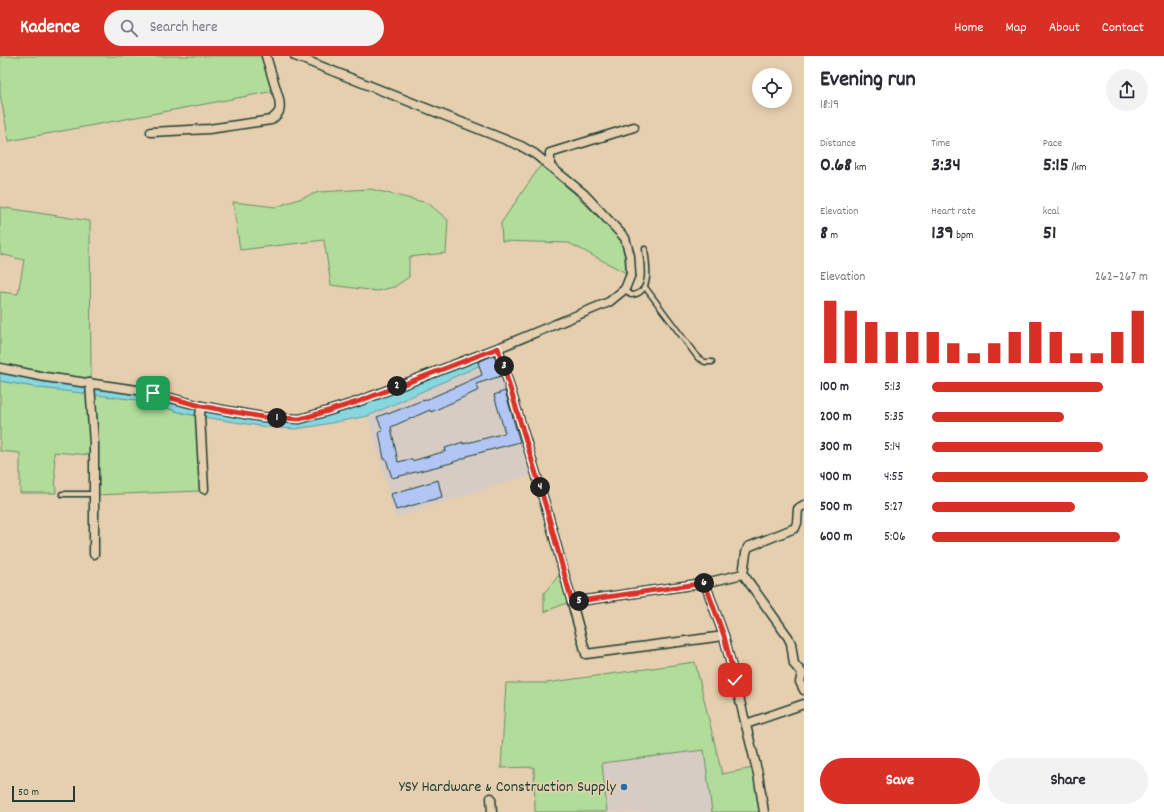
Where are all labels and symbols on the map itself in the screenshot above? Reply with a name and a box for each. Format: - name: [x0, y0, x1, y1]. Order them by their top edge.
- pin: 3: [494, 356, 514, 376]
- pin: [136, 376, 170, 410]
- pin: 2: [387, 376, 407, 396]
- pin: 1: [267, 408, 287, 428]
- pin: 4: [530, 477, 550, 497]
- pin: 6: [694, 573, 714, 593]
- pin: 5: [569, 591, 589, 611]
- pin: [718, 663, 752, 697]
- place label: YSY Hardware & Construction Supply: [399, 776, 617, 799]
- marker: YSY Hardware & Construction Supply: [619, 782, 629, 792]
- scale bar: [12, 784, 75, 803]

